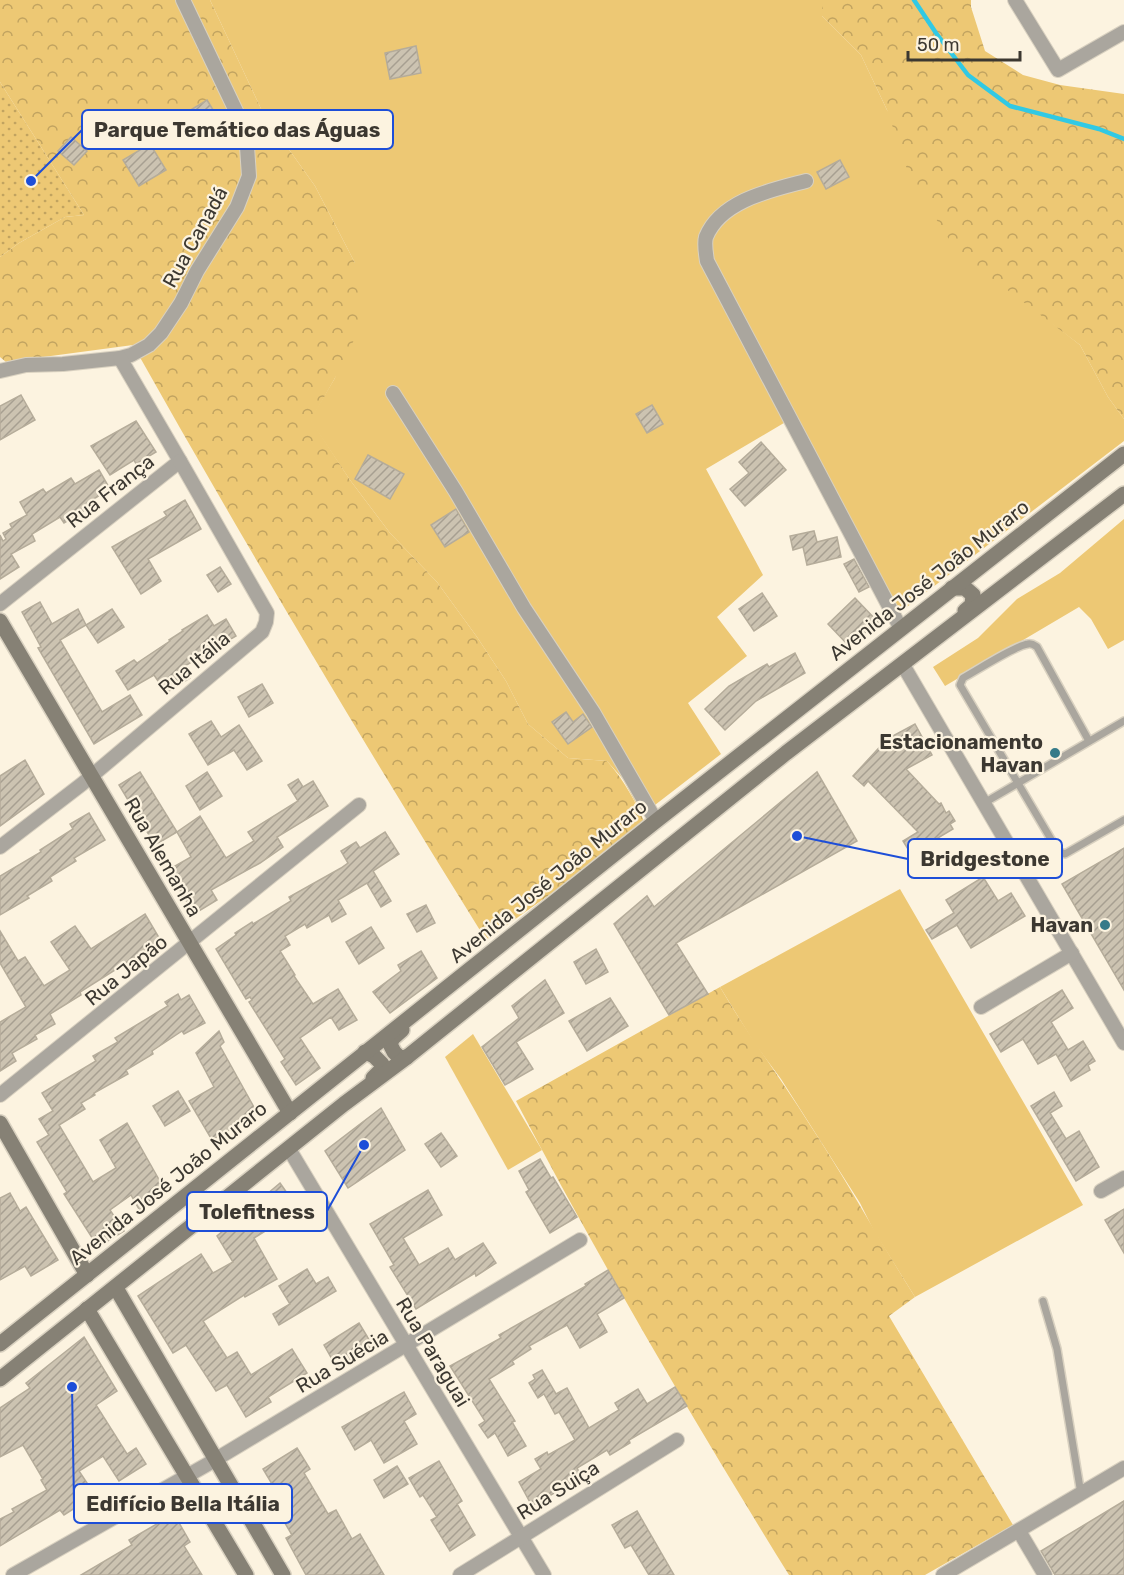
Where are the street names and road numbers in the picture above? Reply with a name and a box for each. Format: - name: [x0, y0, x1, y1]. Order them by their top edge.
- street label: Rua Canadá: [157, 182, 233, 292]
- street label: Rua França: [61, 449, 159, 533]
- street label: Avenida José João Muraro: [824, 495, 1034, 665]
- street label: Rua Itália: [153, 626, 235, 700]
- street label: Rua Alemanha: [119, 793, 207, 921]
- street label: Avenida José João Muraro: [445, 794, 651, 968]
- street label: Rua Japão: [80, 929, 172, 1011]
- street label: Avenida José João Muraro: [65, 1096, 271, 1270]
- street label: Rua Paraguai: [391, 1293, 475, 1411]
- street label: Rua Suécia: [291, 1324, 393, 1398]
- street label: Rua Suiça: [512, 1455, 604, 1525]

